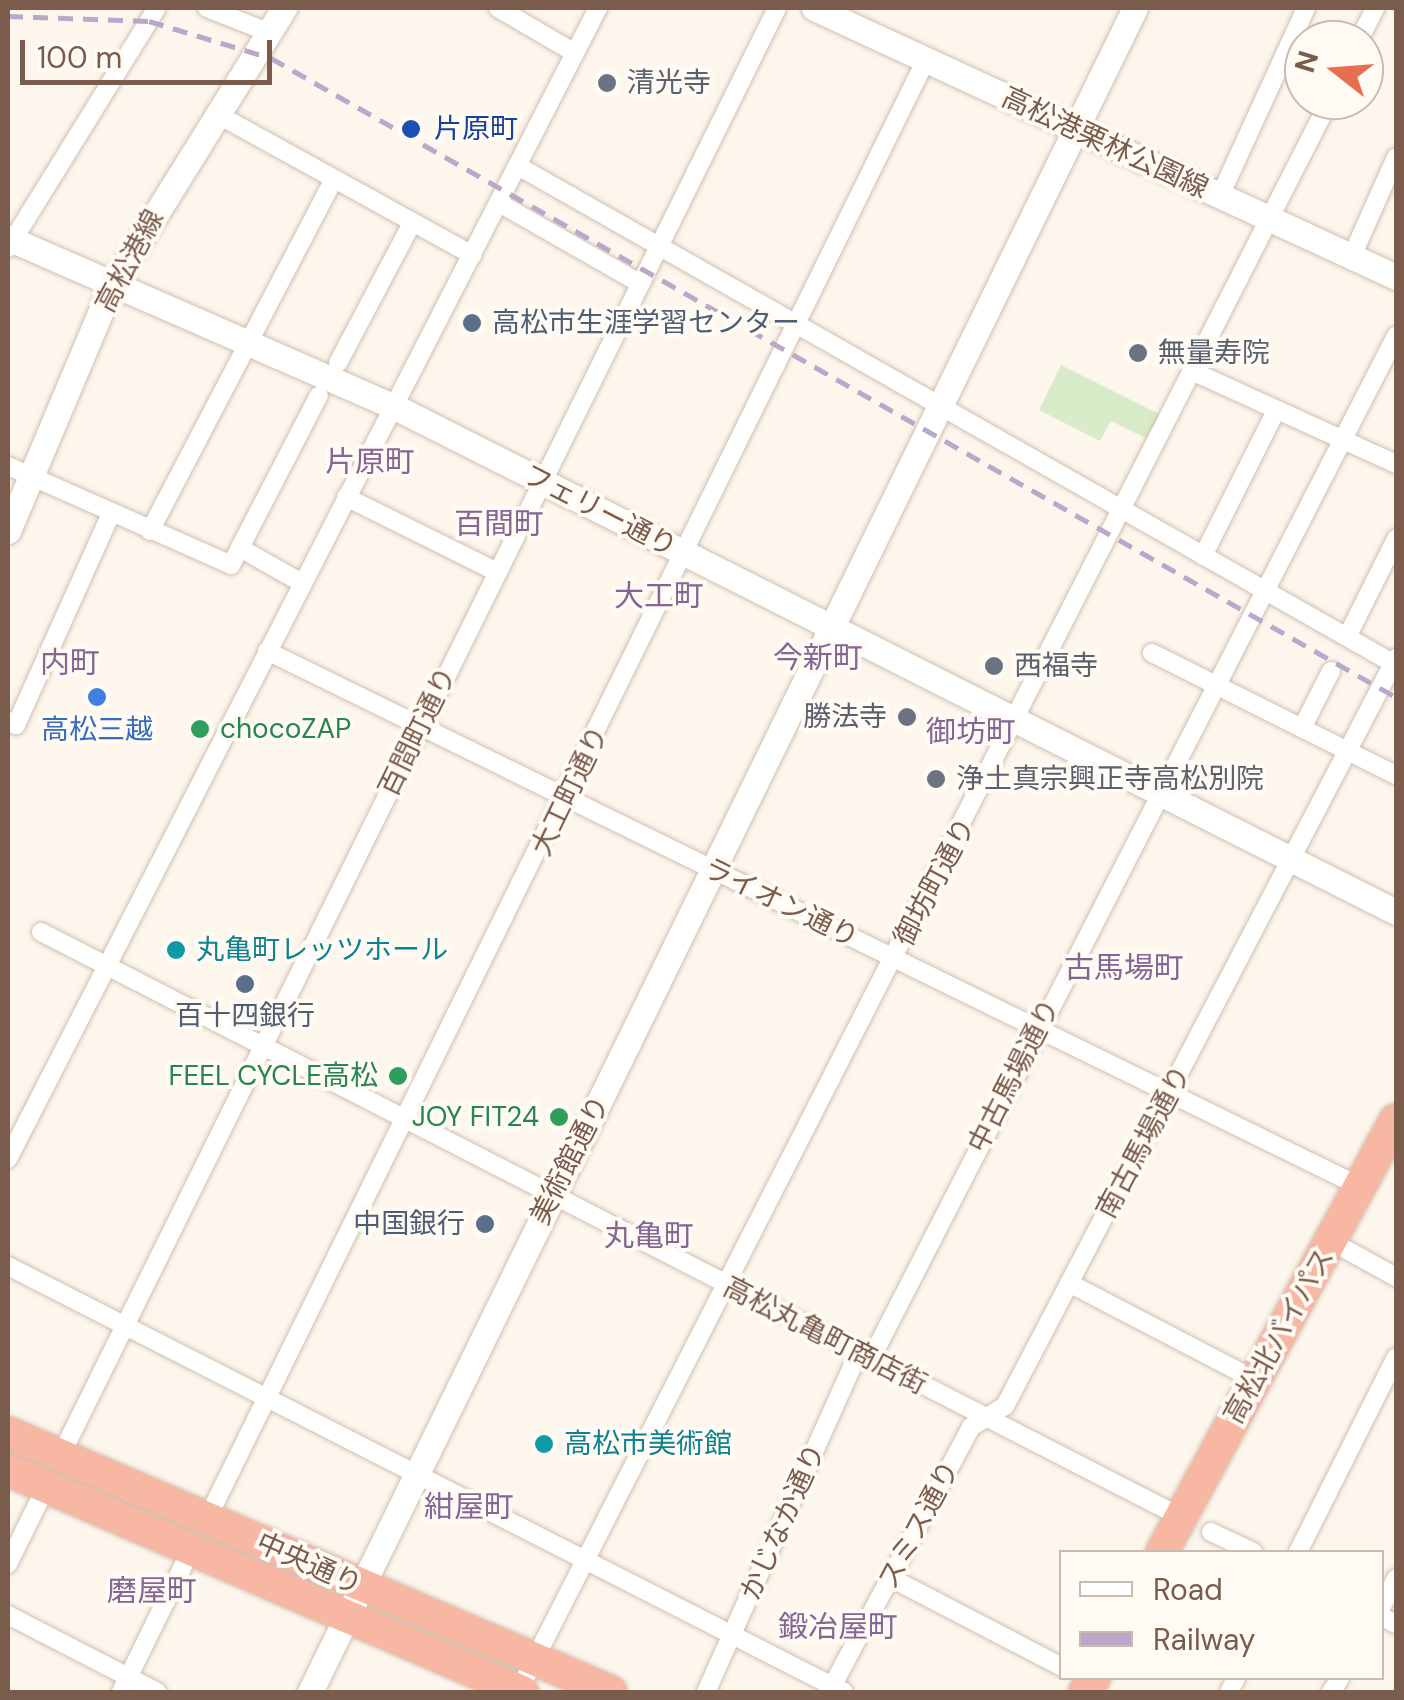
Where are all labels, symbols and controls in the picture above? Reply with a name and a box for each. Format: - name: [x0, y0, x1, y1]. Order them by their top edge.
- scale bar: [25, 20, 278, 82]
- north arrow: [1284, 20, 1384, 120]
- text: 100 m: [37, 38, 122, 77]
- text: N: [1286, 47, 1327, 77]
- place label: 清光寺: [627, 66, 711, 100]
- marker: 清光寺: [596, 72, 618, 94]
- street label: 高松港栗林公園線: [996, 80, 1214, 206]
- place label: 片原町: [434, 112, 518, 146]
- marker: 片原町: [398, 116, 424, 142]
- street label: 高松港線: [89, 204, 171, 318]
- place label: 高松市生涯学習センター: [492, 306, 800, 340]
- marker: 高松市生涯学習センター: [461, 312, 483, 334]
- place label: 無量寿院: [1158, 336, 1270, 370]
- marker: 無量寿院: [1127, 342, 1149, 364]
- district label: 片原町: [325, 444, 415, 480]
- street label: フェリー通り: [518, 458, 682, 564]
- district label: 百間町: [454, 506, 544, 542]
- district label: 大工町: [614, 578, 704, 614]
- district label: 今新町: [773, 640, 863, 676]
- district label: 内町: [40, 645, 100, 681]
- place label: 西福寺: [1014, 649, 1098, 683]
- marker: 西福寺: [983, 655, 1005, 677]
- street label: 百間町通り: [372, 662, 464, 802]
- marker: 高松三越: [86, 686, 108, 708]
- place label: 勝法寺: [803, 700, 887, 734]
- marker: 勝法寺: [896, 706, 918, 728]
- place label: chocoZAP: [220, 712, 351, 746]
- place label: 高松三越: [41, 713, 153, 747]
- district label: 御坊町: [926, 714, 1016, 750]
- marker: chocoZAP: [189, 718, 211, 740]
- street label: 大工町通り: [524, 721, 616, 861]
- place label: 浄土真宗興正寺高松別院: [956, 762, 1264, 796]
- marker: 浄土真宗興正寺高松別院: [925, 768, 947, 790]
- street label: 御坊町通り: [887, 812, 983, 952]
- street label: ライオン通り: [698, 851, 864, 955]
- place label: 丸亀町レッツホール: [196, 933, 448, 967]
- marker: 丸亀町レッツホール: [165, 939, 187, 961]
- district label: 古馬場町: [1064, 950, 1184, 986]
- marker: 百十四銀行: [234, 973, 256, 995]
- street label: 中古馬場通り: [961, 994, 1067, 1158]
- place label: 百十四銀行: [175, 999, 315, 1033]
- place label: FEEL CYCLE高松: [168, 1059, 378, 1093]
- street label: 南古馬場通り: [1090, 1060, 1198, 1224]
- marker: FEEL CYCLE高松: [387, 1065, 409, 1087]
- street label: 美術館通り: [523, 1090, 617, 1230]
- place label: JOY FIT24: [412, 1100, 539, 1134]
- marker: JOY FIT24: [548, 1106, 570, 1128]
- place label: 中国銀行: [353, 1207, 465, 1241]
- marker: 中国銀行: [474, 1213, 496, 1235]
- district label: 丸亀町: [604, 1218, 694, 1254]
- street label: 高松北バイパス: [1217, 1242, 1341, 1430]
- street label: 高松丸亀町商店街: [718, 1270, 932, 1402]
- place label: 高松市美術館: [564, 1427, 732, 1461]
- marker: 高松市美術館: [533, 1433, 555, 1455]
- street label: かじなか通り: [733, 1438, 833, 1606]
- street label: スミス通り: [871, 1455, 967, 1595]
- district label: 紺屋町: [424, 1489, 514, 1525]
- street label: 中央通り: [251, 1526, 367, 1602]
- legend: [1059, 1550, 1384, 1680]
- text: Road: [1153, 1570, 1223, 1609]
- district label: 磨屋町: [107, 1573, 197, 1609]
- district label: 鍛冶屋町: [778, 1609, 898, 1645]
- text: Railway: [1153, 1620, 1256, 1659]

